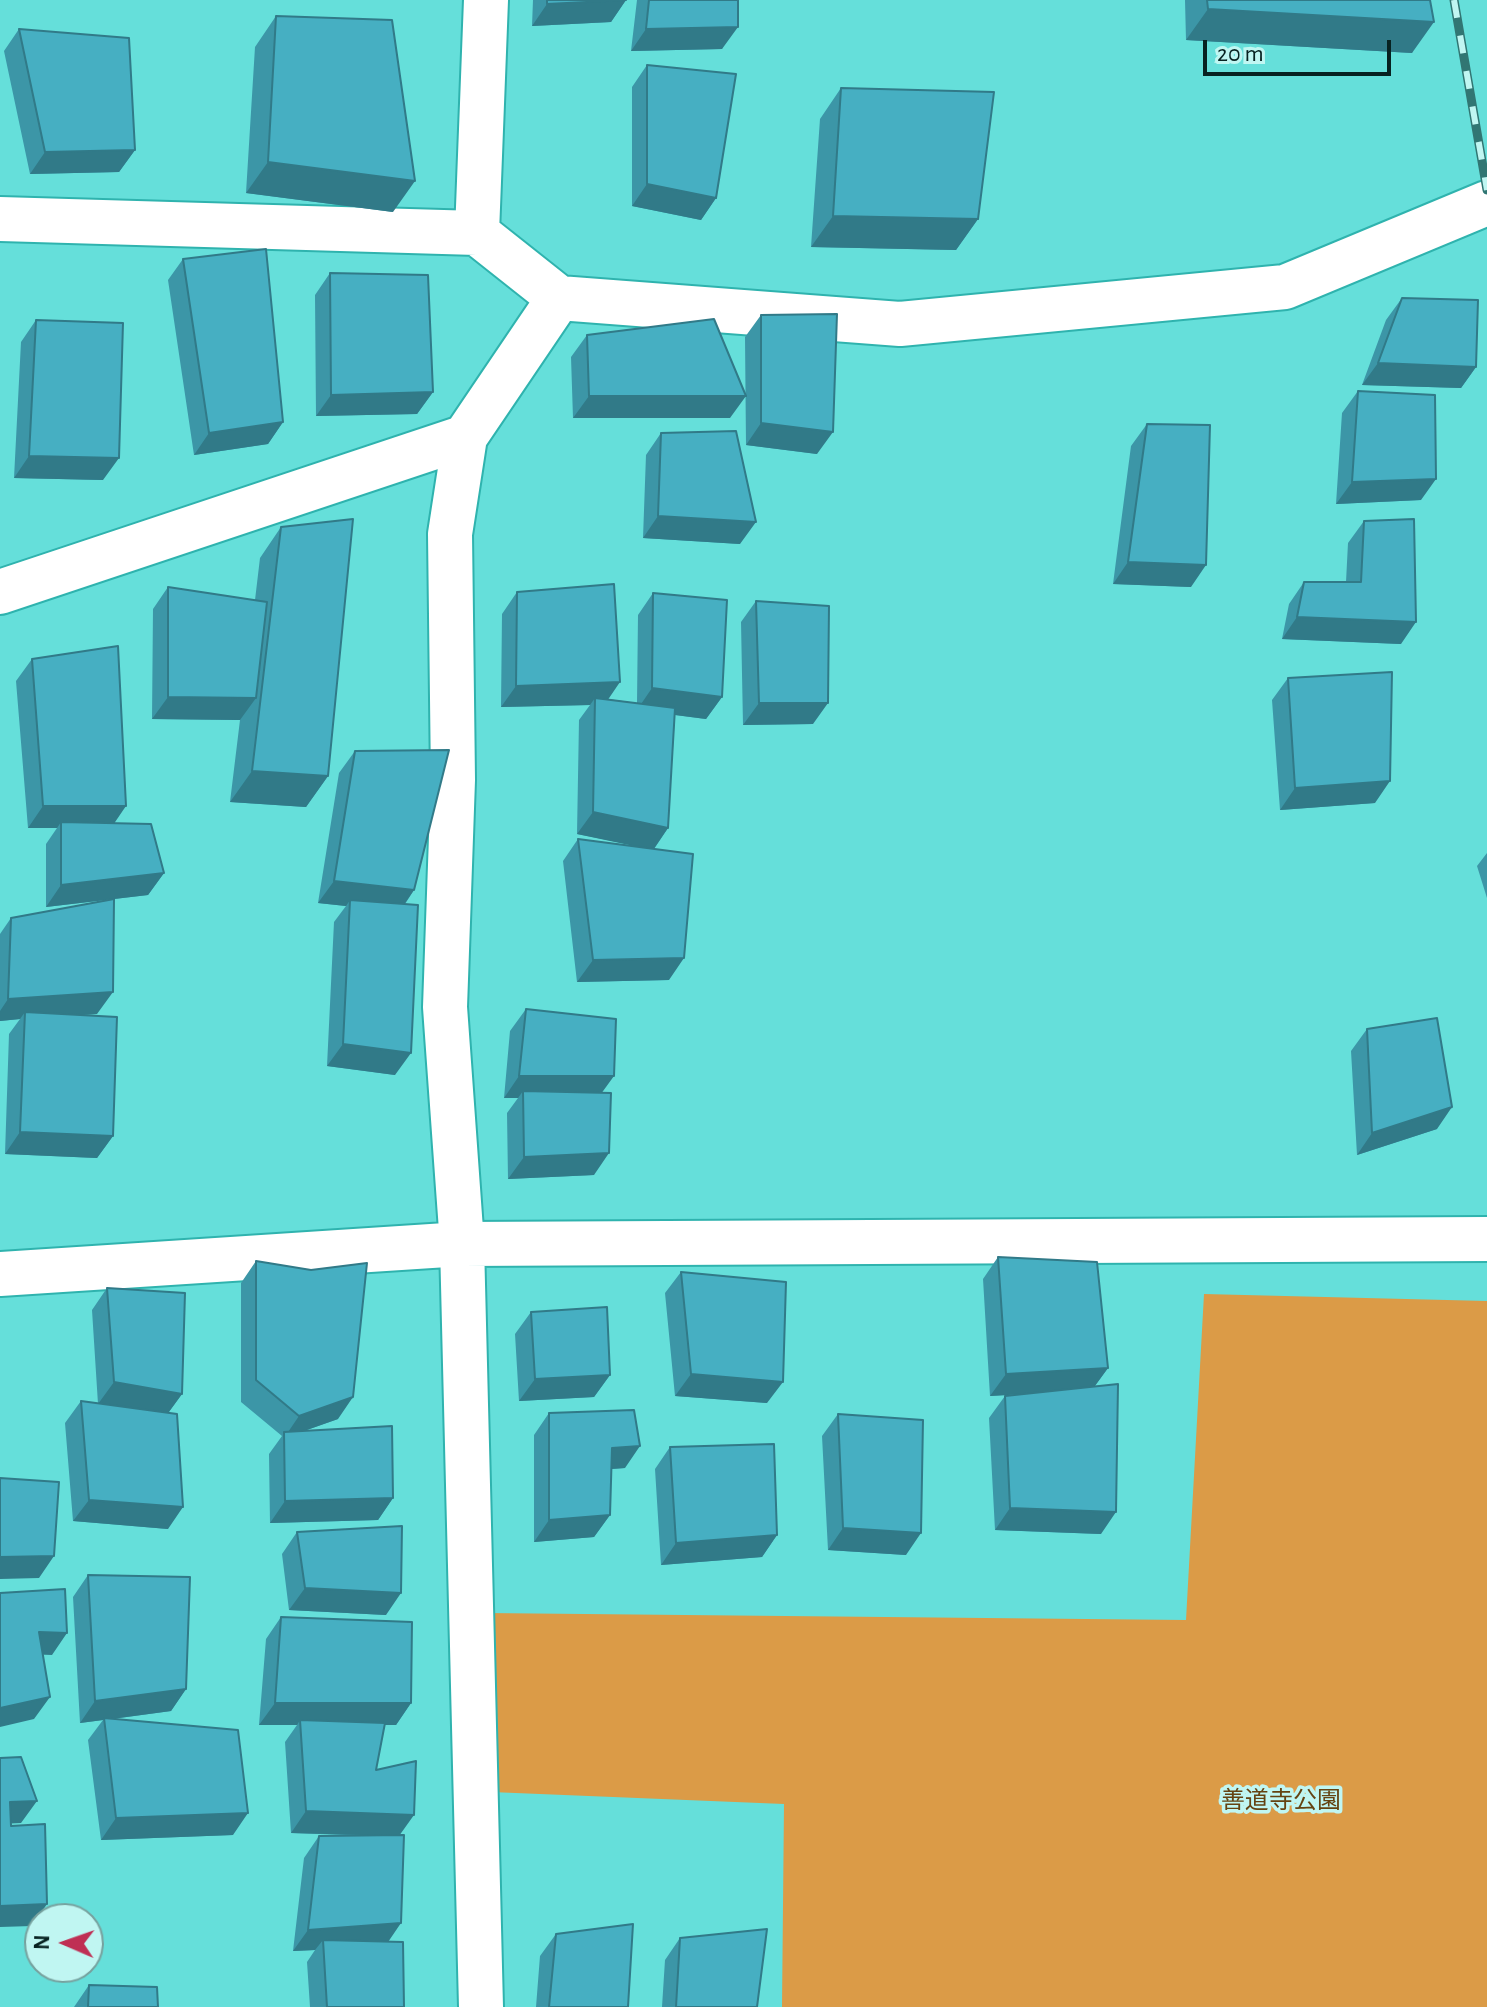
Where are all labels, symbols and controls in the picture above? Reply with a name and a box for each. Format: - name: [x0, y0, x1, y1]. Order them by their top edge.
- scale bar: [1207, 24, 1395, 74]
- text: 20 m: [1217, 42, 1264, 66]
- park label: 善道寺公園: [1221, 1787, 1341, 1815]
- north arrow: [24, 1903, 104, 1983]
- text: N: [31, 1934, 53, 1950]

